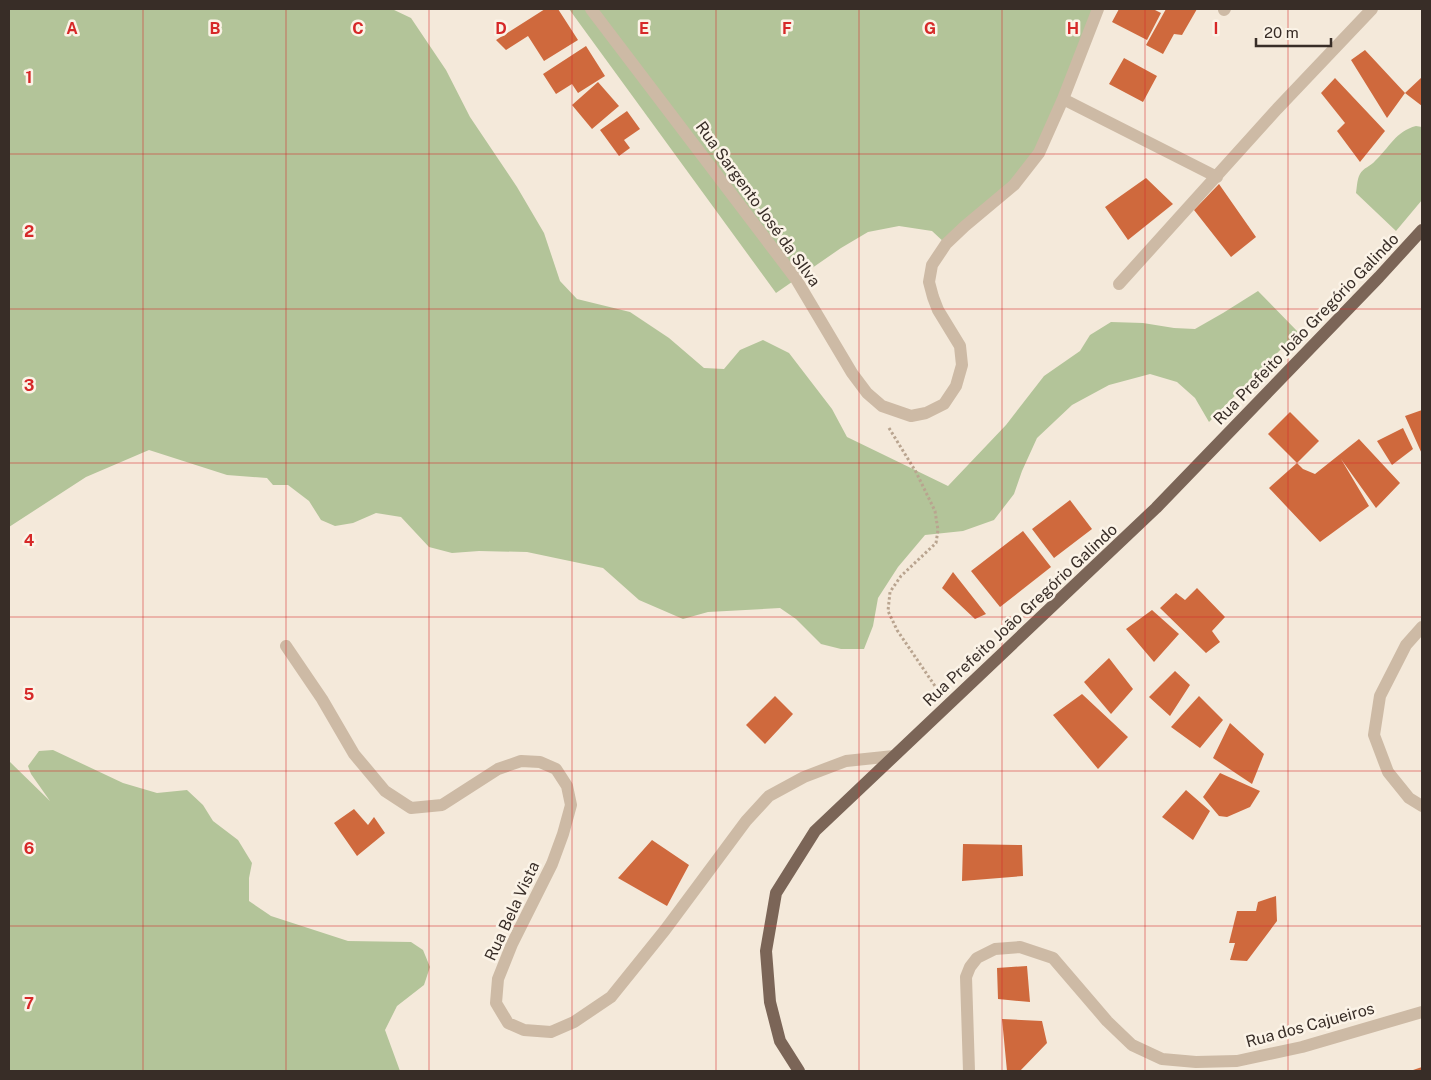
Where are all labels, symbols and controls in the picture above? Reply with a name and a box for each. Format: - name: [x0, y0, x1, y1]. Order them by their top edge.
- scale bar: [1256, 15, 1331, 47]
- text: A: [66, 19, 78, 38]
- text: B: [210, 19, 221, 38]
- text: C: [352, 19, 364, 38]
- text: D: [495, 19, 507, 38]
- text: E: [639, 19, 649, 38]
- text: F: [782, 19, 792, 38]
- text: G: [924, 19, 936, 38]
- text: H: [1067, 19, 1079, 38]
- text: I: [1214, 19, 1218, 38]
- text: 20 m: [1264, 24, 1299, 41]
- text: 1: [26, 68, 32, 87]
- street label: Rua Sargento José da SIlva: [692, 118, 824, 290]
- text: 2: [24, 222, 34, 241]
- street label: Rua Prefeito João Gregório Galindo: [1209, 229, 1403, 429]
- text: 3: [24, 376, 34, 395]
- street label: Rua Prefeito João Gregório Galindo: [919, 520, 1121, 710]
- text: 4: [24, 531, 35, 550]
- text: 5: [24, 685, 35, 704]
- text: 6: [24, 839, 34, 858]
- street label: Rua Bela Vista: [481, 858, 543, 964]
- text: 7: [24, 994, 34, 1013]
- street label: Rua dos Cajueiros: [1244, 999, 1376, 1051]

